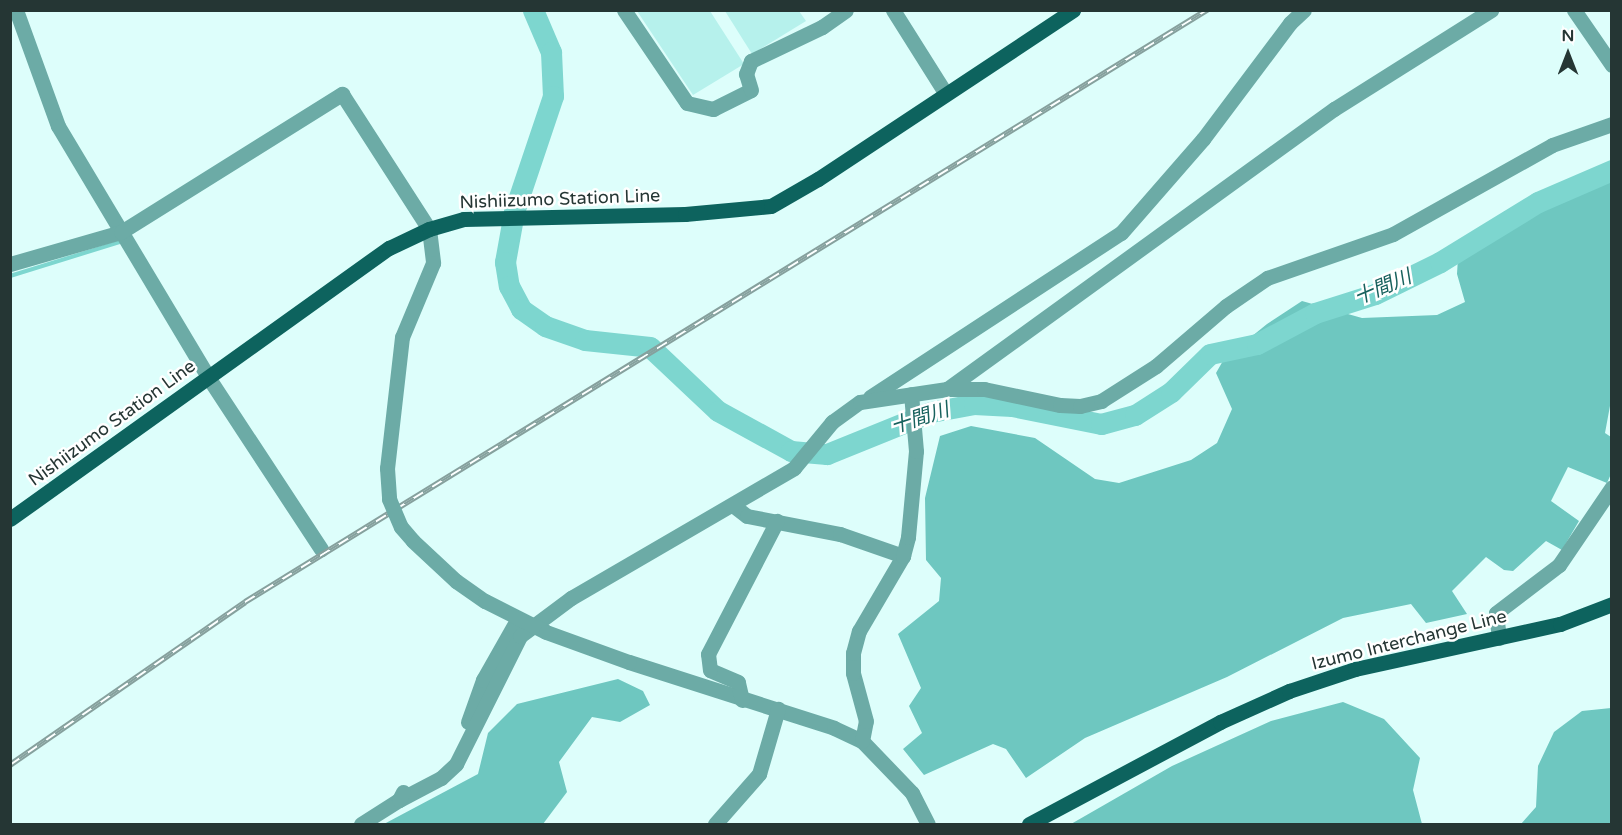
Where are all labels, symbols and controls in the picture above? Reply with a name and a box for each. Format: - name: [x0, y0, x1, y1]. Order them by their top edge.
- north arrow: [1538, 24, 1598, 84]
- text: N: [1562, 26, 1574, 46]
- street label: Nishiizumo Station Line: [459, 185, 661, 213]
- water label: 十間川: [1351, 265, 1415, 311]
- street label: Nishiizumo Station Line: [24, 355, 200, 491]
- water label: 十間川: [888, 398, 952, 440]
- street label: Izumo Interchange Line: [1309, 605, 1509, 675]

